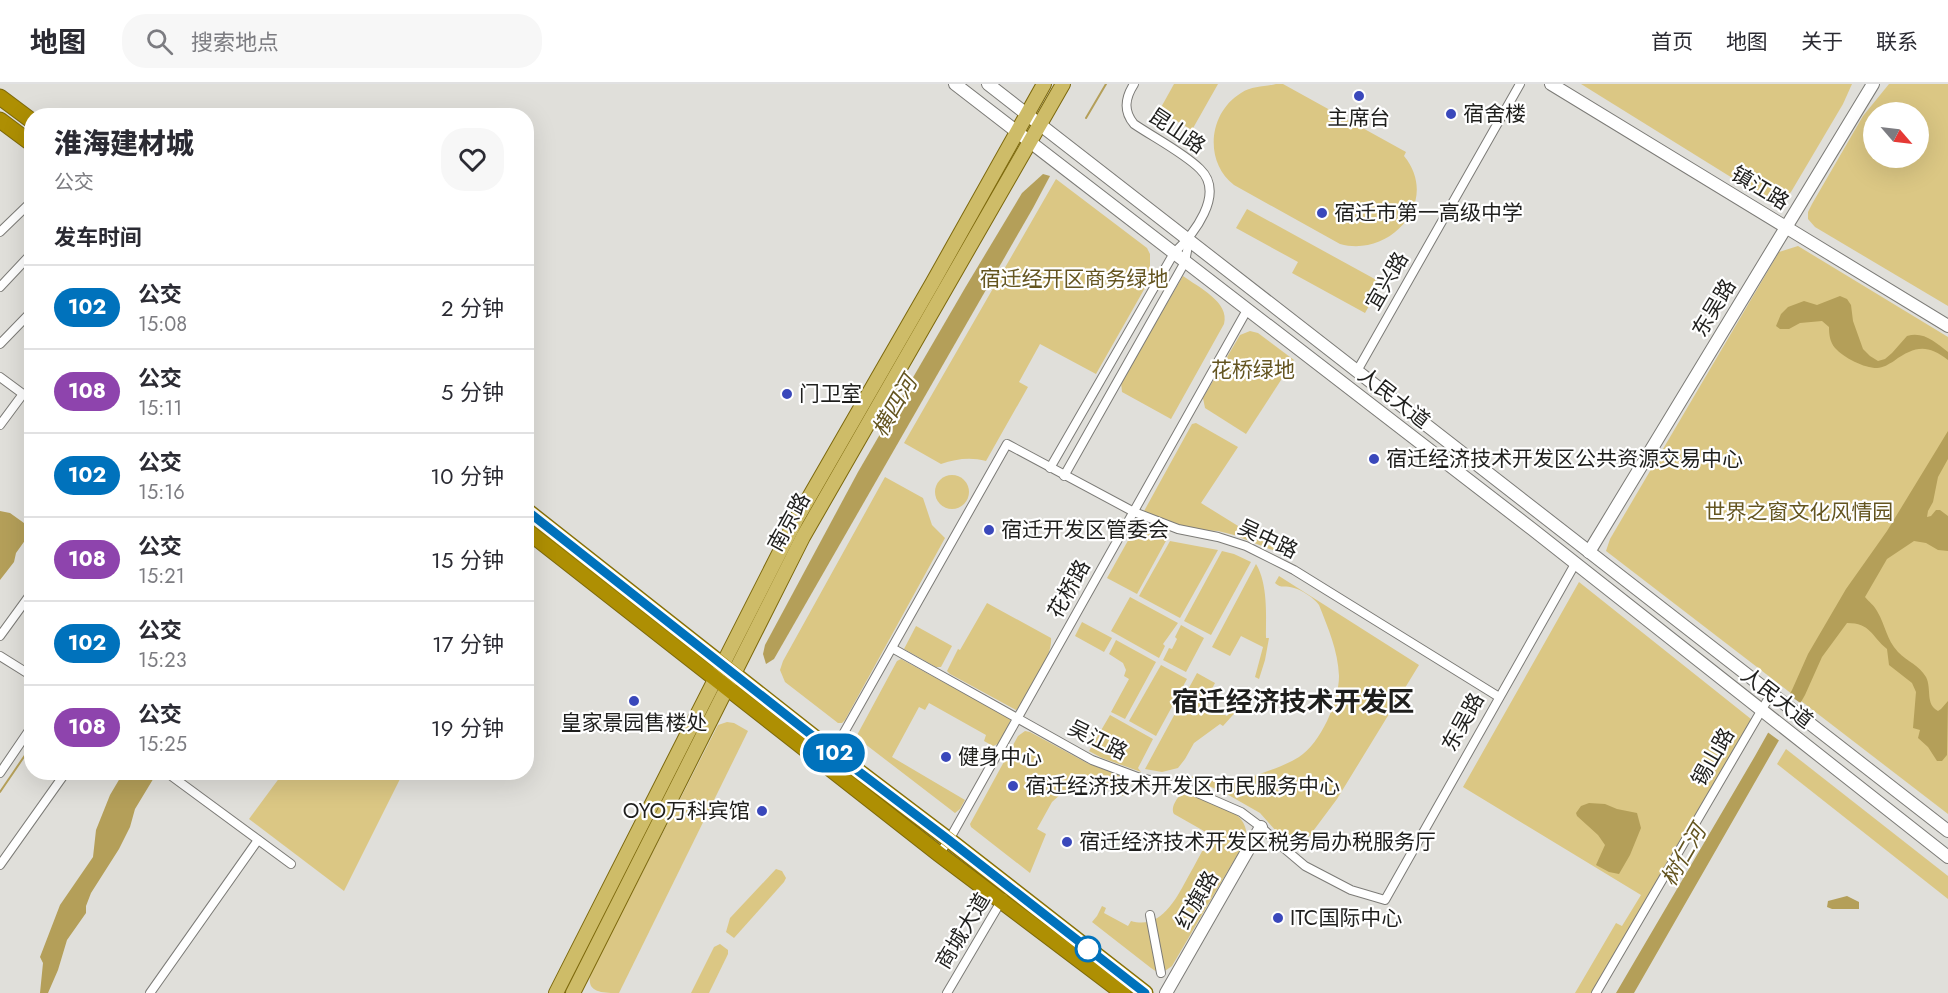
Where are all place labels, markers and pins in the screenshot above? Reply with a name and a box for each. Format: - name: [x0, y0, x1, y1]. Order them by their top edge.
- marker: 主席台: [1352, 89, 1366, 103]
- place label: 宿舍楼: [1463, 99, 1526, 129]
- place label: 主席台: [1328, 103, 1391, 133]
- marker: 宿舍楼: [1444, 107, 1458, 121]
- place label: 宿迁市第一高级中学: [1334, 198, 1523, 228]
- marker: 宿迁市第一高级中学: [1315, 206, 1329, 220]
- place label: 门卫室: [799, 379, 862, 409]
- marker: 门卫室: [780, 387, 794, 401]
- place label: 宿迁经济技术开发区公共资源交易中心: [1386, 444, 1743, 474]
- marker: 宿迁经济技术开发区公共资源交易中心: [1367, 452, 1381, 466]
- place label: 宿迁开发区管委会: [1001, 515, 1169, 545]
- marker: 宿迁开发区管委会: [982, 523, 996, 537]
- marker: 皇家景园售楼处: [627, 694, 641, 708]
- place label: 皇家景园售楼处: [561, 708, 708, 738]
- place label: 健身中心: [958, 742, 1042, 772]
- marker: 健身中心: [939, 750, 953, 764]
- place label: 宿迁经济技术开发区市民服务中心: [1025, 771, 1340, 801]
- marker: 宿迁经济技术开发区市民服务中心: [1006, 779, 1020, 793]
- place label: OYO万科宾馆: [623, 796, 750, 826]
- marker: OYO万科宾馆: [755, 804, 769, 818]
- place label: 宿迁经济技术开发区税务局办税服务厅: [1079, 827, 1436, 857]
- marker: 宿迁经济技术开发区税务局办税服务厅: [1060, 835, 1074, 849]
- place label: ITC国际中心: [1290, 903, 1402, 933]
- marker: ITC国际中心: [1271, 911, 1285, 925]
- unlabelled marker: [1075, 936, 1101, 962]

